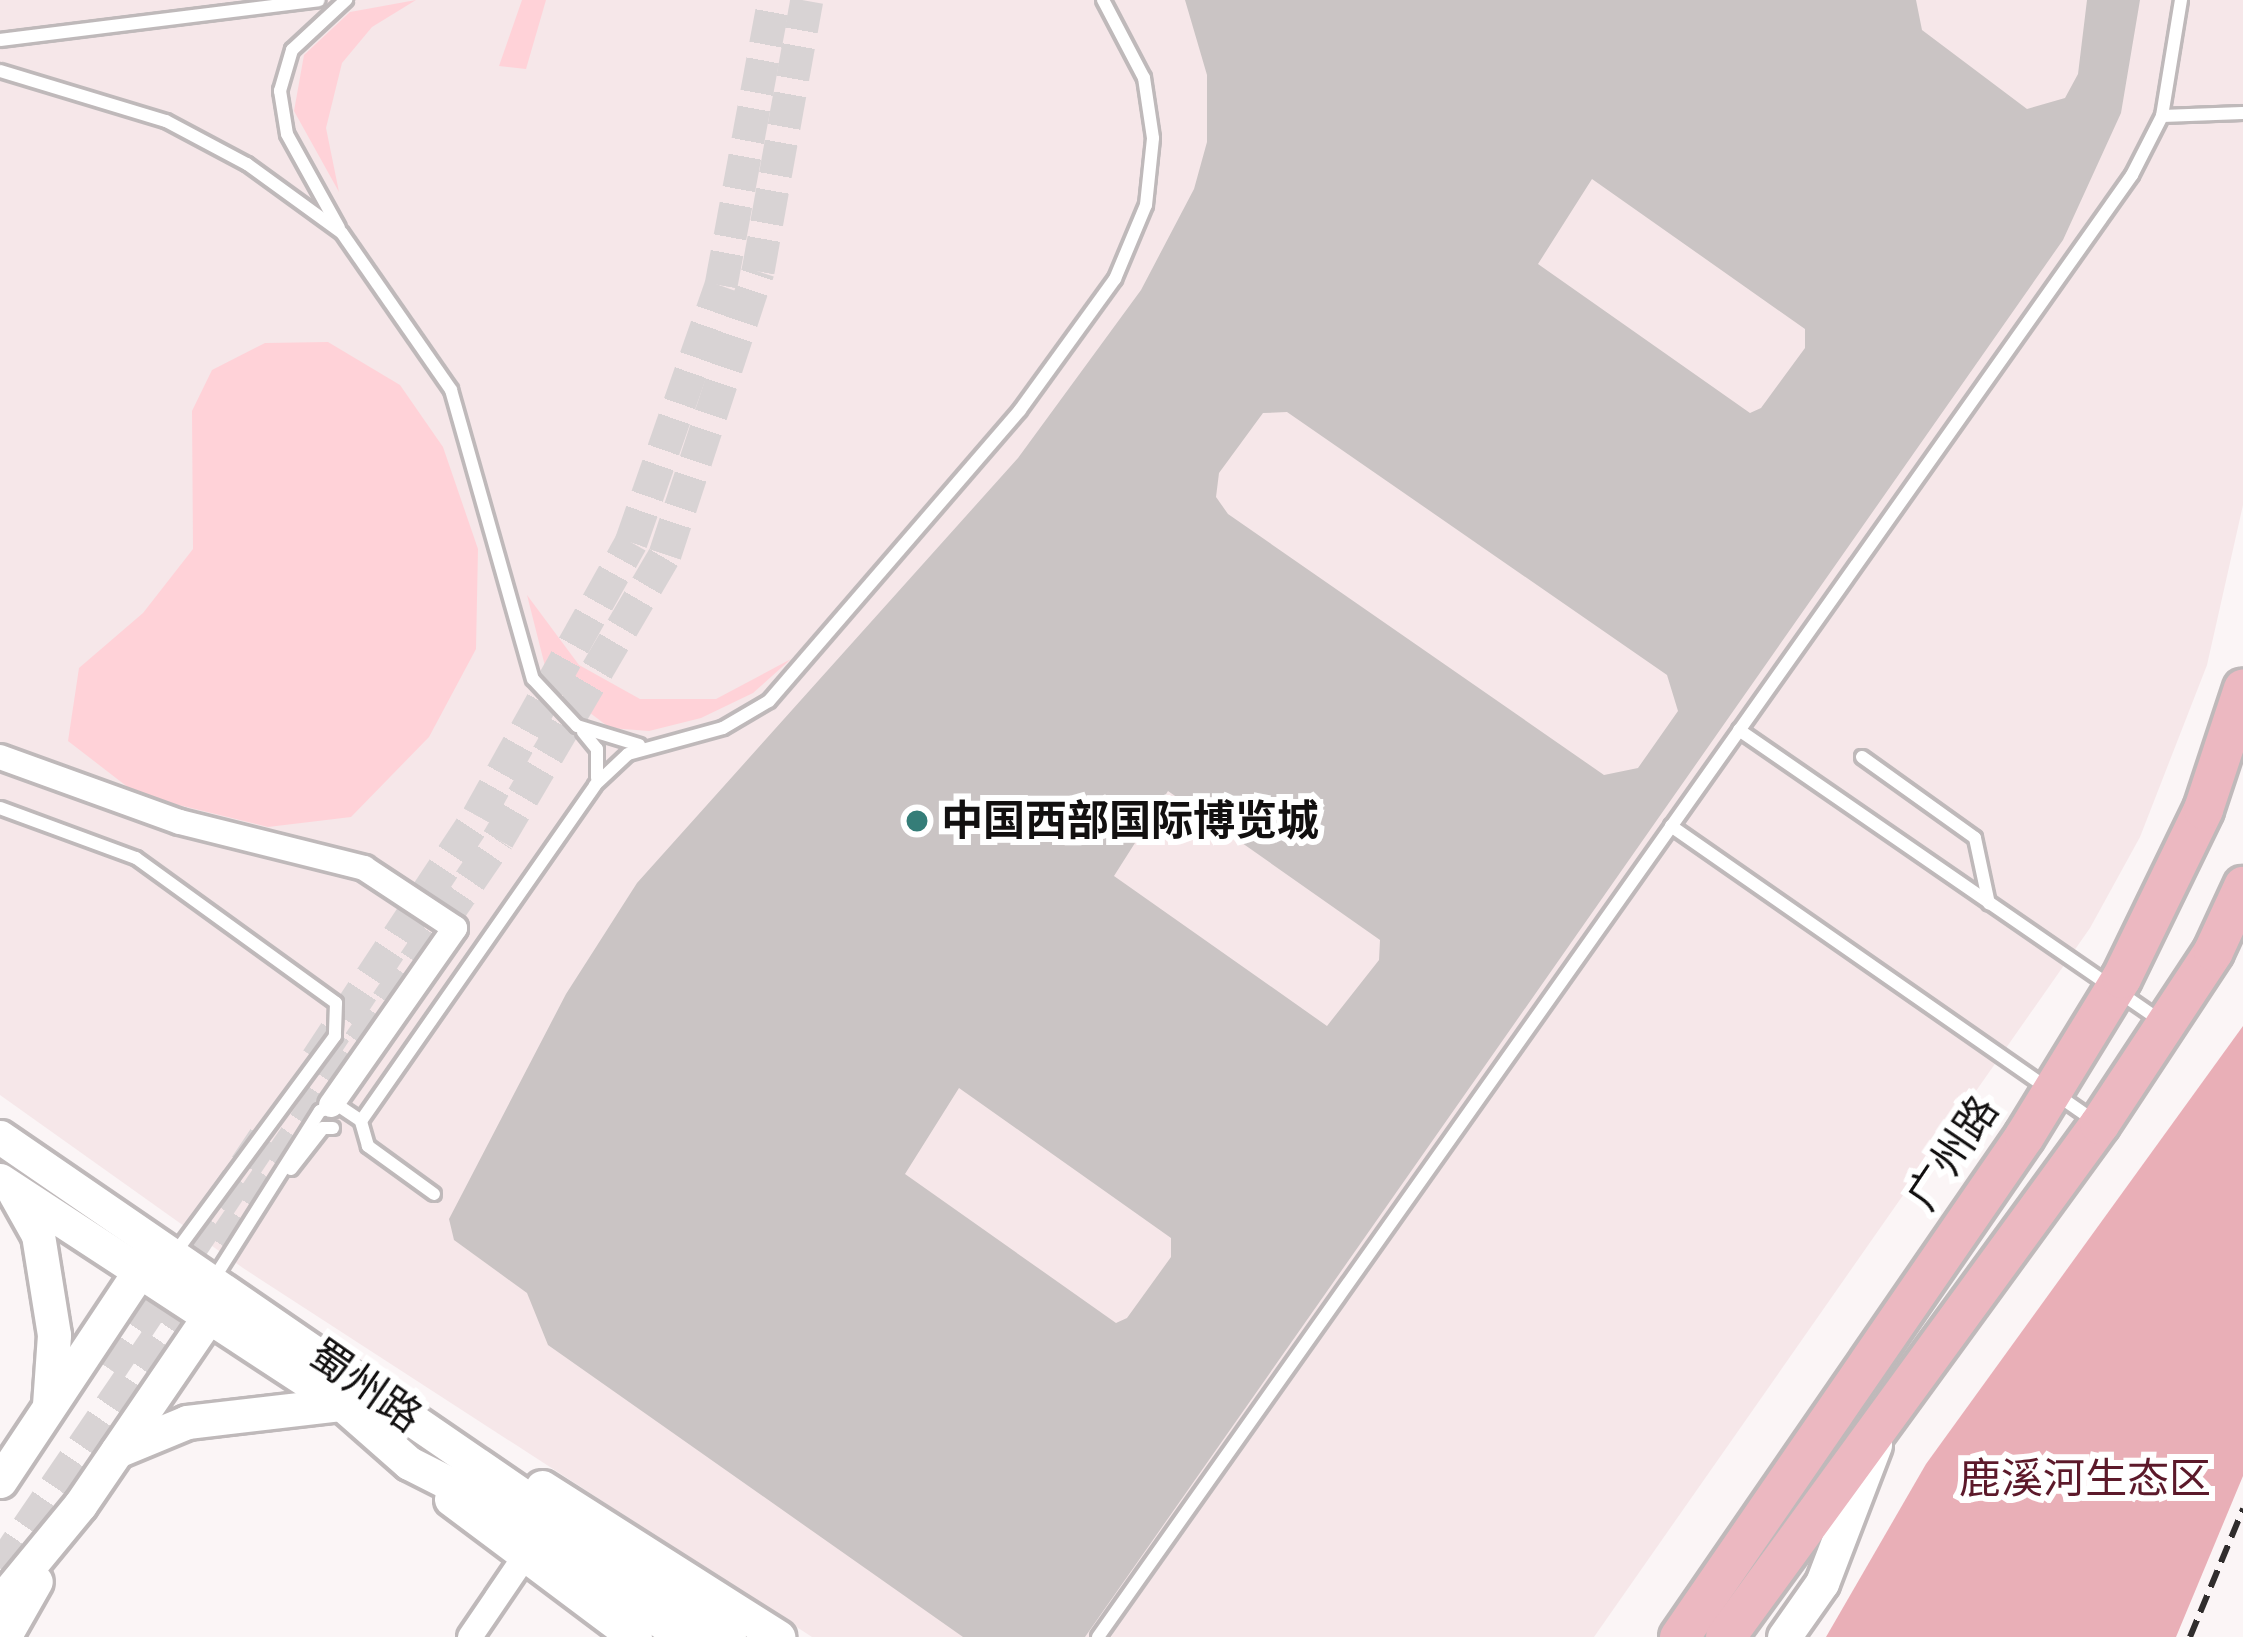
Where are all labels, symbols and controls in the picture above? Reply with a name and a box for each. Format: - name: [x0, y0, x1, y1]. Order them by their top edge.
- place label: 中国西部国际博览城: [941, 796, 1319, 846]
- marker: 中国西部国际博览城: [904, 808, 930, 834]
- street label: 广州路: [1897, 1087, 2009, 1219]
- street label: 蜀州路: [299, 1329, 431, 1443]
- park label: 鹿溪河生态区: [1959, 1454, 2211, 1504]

